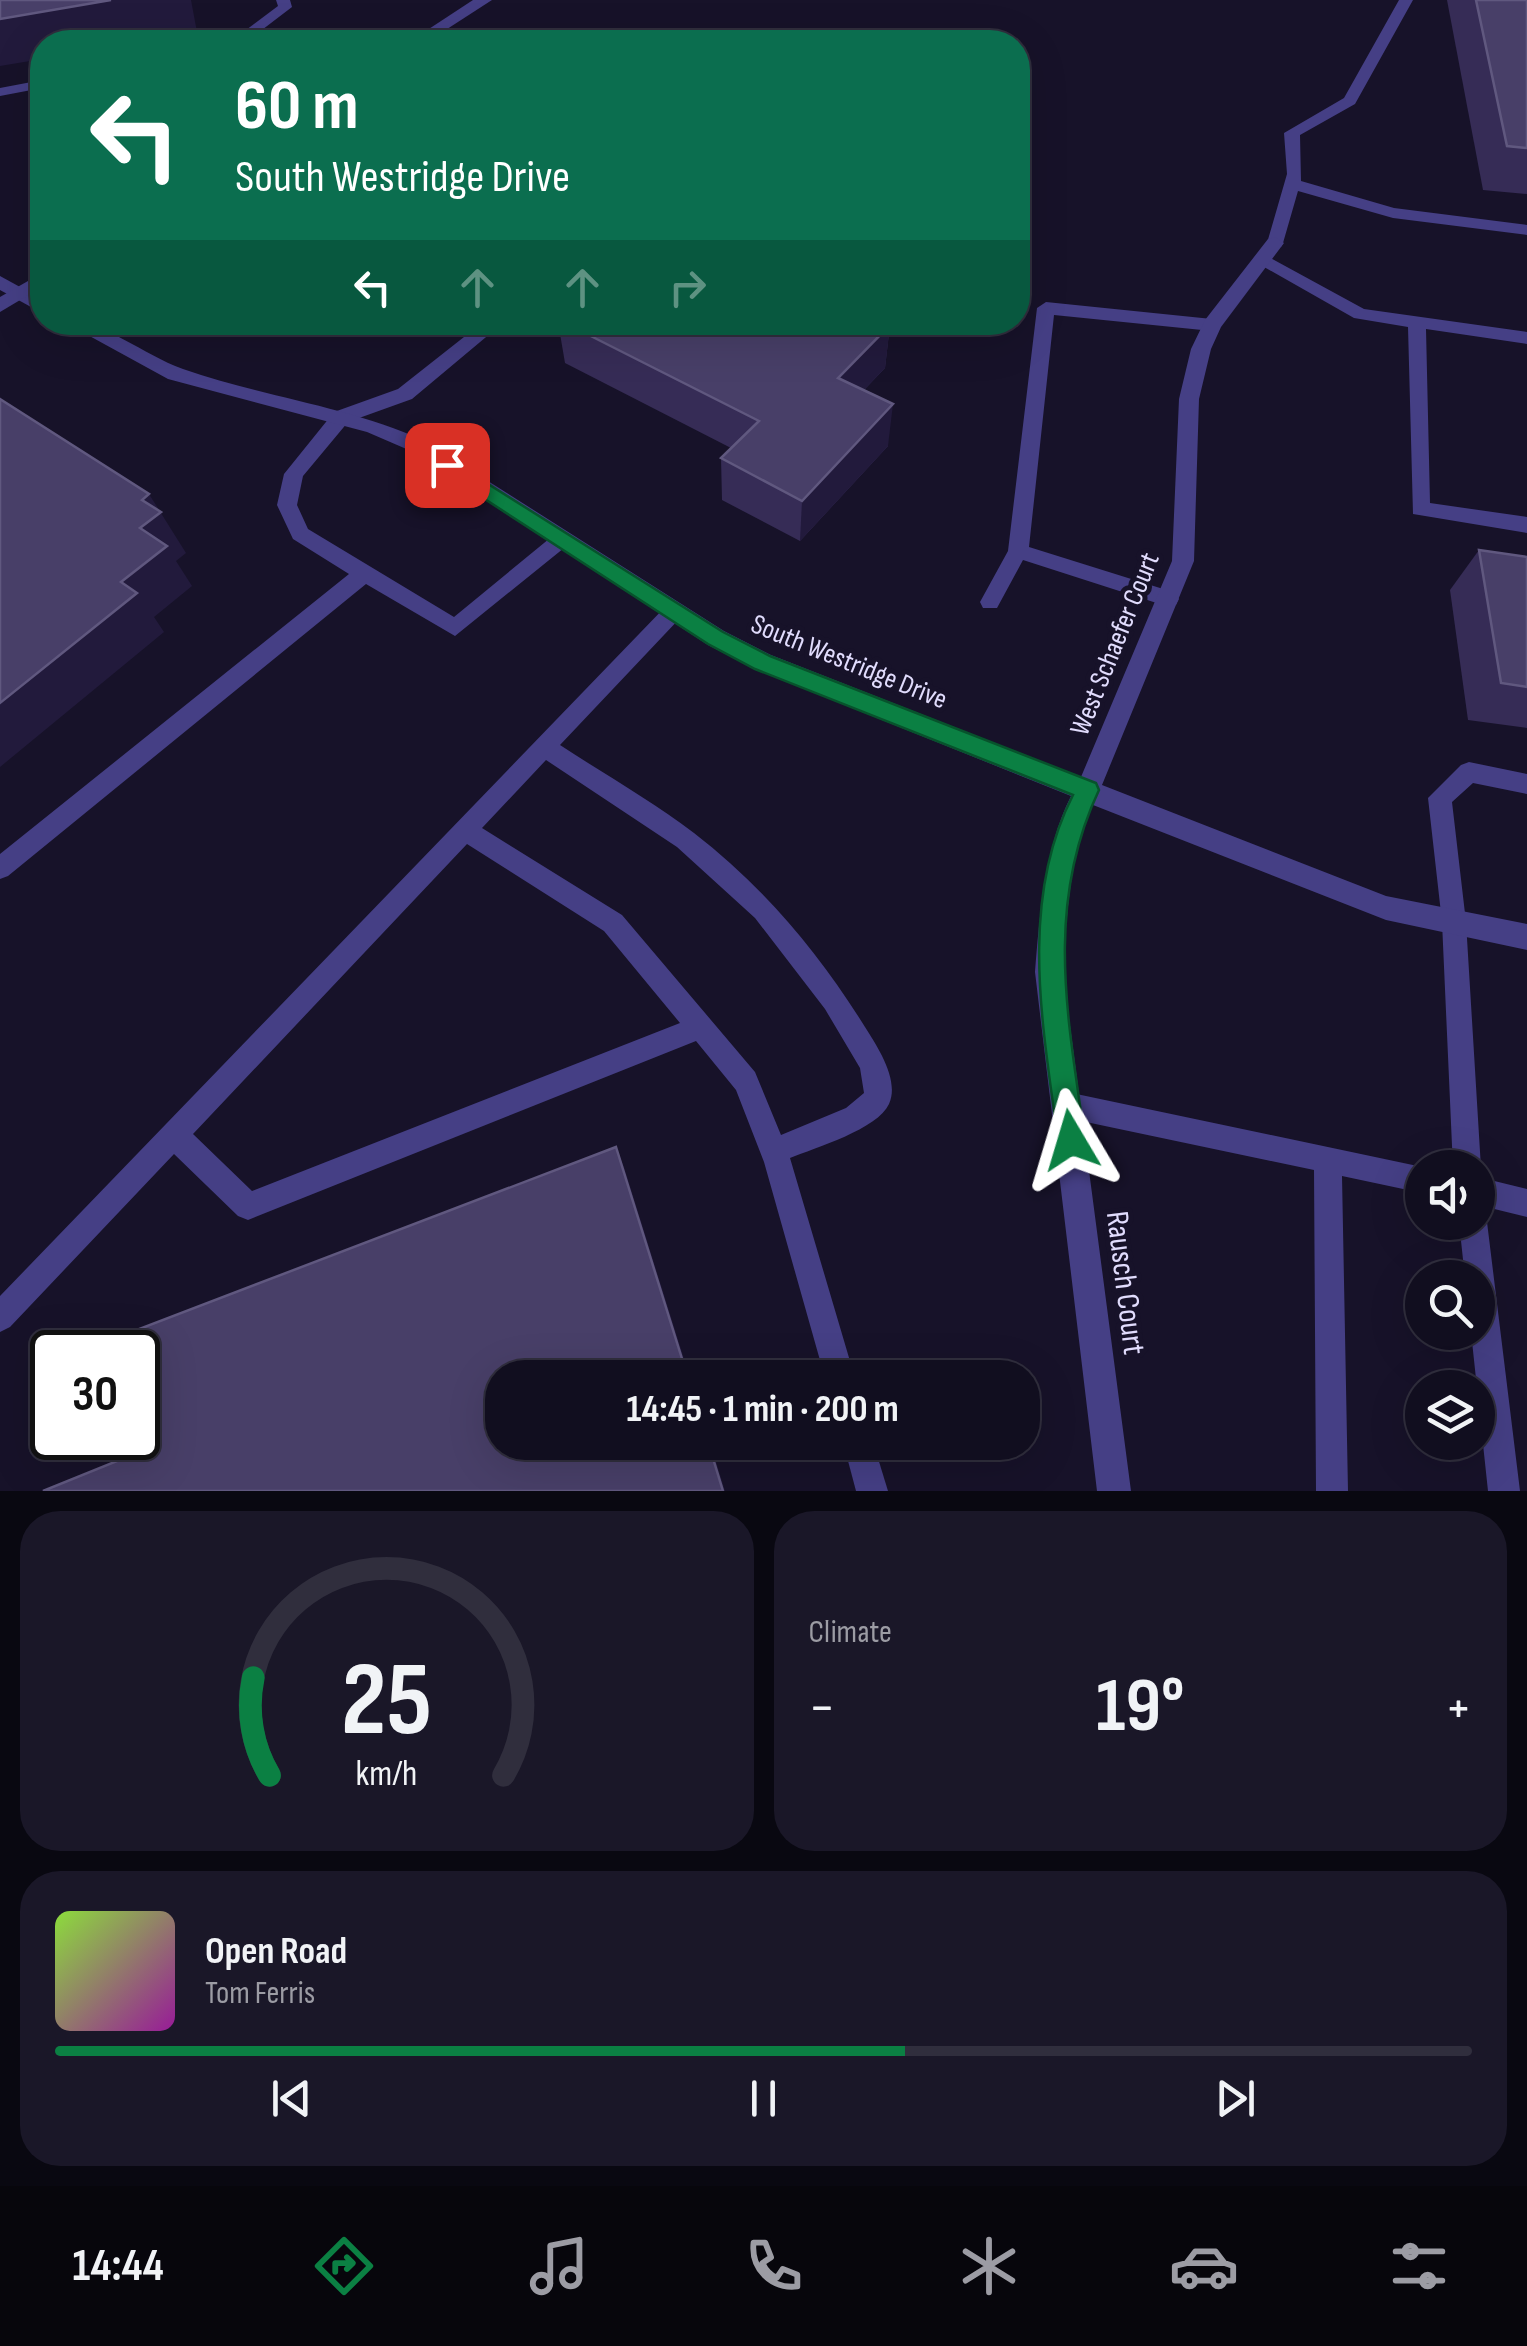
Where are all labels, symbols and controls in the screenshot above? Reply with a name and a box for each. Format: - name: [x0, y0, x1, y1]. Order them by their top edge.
- text: 60 m: [235, 65, 359, 149]
- icon: left: [70, 70, 200, 200]
- text: South Westridge Drive: [235, 150, 570, 205]
- icon: left: [345, 260, 400, 315]
- icon: ahead: [450, 260, 505, 315]
- icon: ahead: [555, 260, 610, 315]
- icon: right: [660, 260, 715, 315]
- pin: [405, 423, 490, 508]
- icon: arrive: [420, 438, 475, 493]
- street label: West Schaefer Court: [1063, 548, 1167, 740]
- street label: South Westridge Drive: [746, 608, 952, 716]
- position arrow: [1019, 1088, 1123, 1192]
- map controls: [1405, 1150, 1495, 1460]
- button: sound: [1405, 1150, 1495, 1240]
- street label: Rausch Court: [1097, 1209, 1153, 1357]
- button: search: [1405, 1260, 1495, 1350]
- speed limit sign: 30: [30, 1330, 160, 1460]
- button: layers: [1405, 1370, 1495, 1460]
- text: 14:45 · 1 min · 200 m: [626, 1387, 899, 1432]
- text: Climate: [809, 1613, 892, 1652]
- text: 25: [341, 1639, 432, 1764]
- text: 19°: [1096, 1662, 1184, 1753]
- text: −: [809, 1675, 835, 1742]
- text: +: [1445, 1675, 1472, 1742]
- text: km/h: [356, 1753, 418, 1796]
- text: Open Road: [205, 1929, 347, 1974]
- text: Tom Ferris: [205, 1974, 315, 2013]
- icon: previous: [264, 2071, 319, 2126]
- icon: pause: [736, 2071, 791, 2126]
- icon: next: [1208, 2071, 1263, 2126]
- icon: directions: [309, 2231, 379, 2301]
- icon: music: [524, 2231, 594, 2301]
- icon: phone: [739, 2231, 809, 2301]
- icon: climate: [954, 2231, 1024, 2301]
- icon: car: [1169, 2231, 1239, 2301]
- icon: filters: [1384, 2231, 1454, 2301]
- text: 14:44: [73, 2239, 164, 2294]

